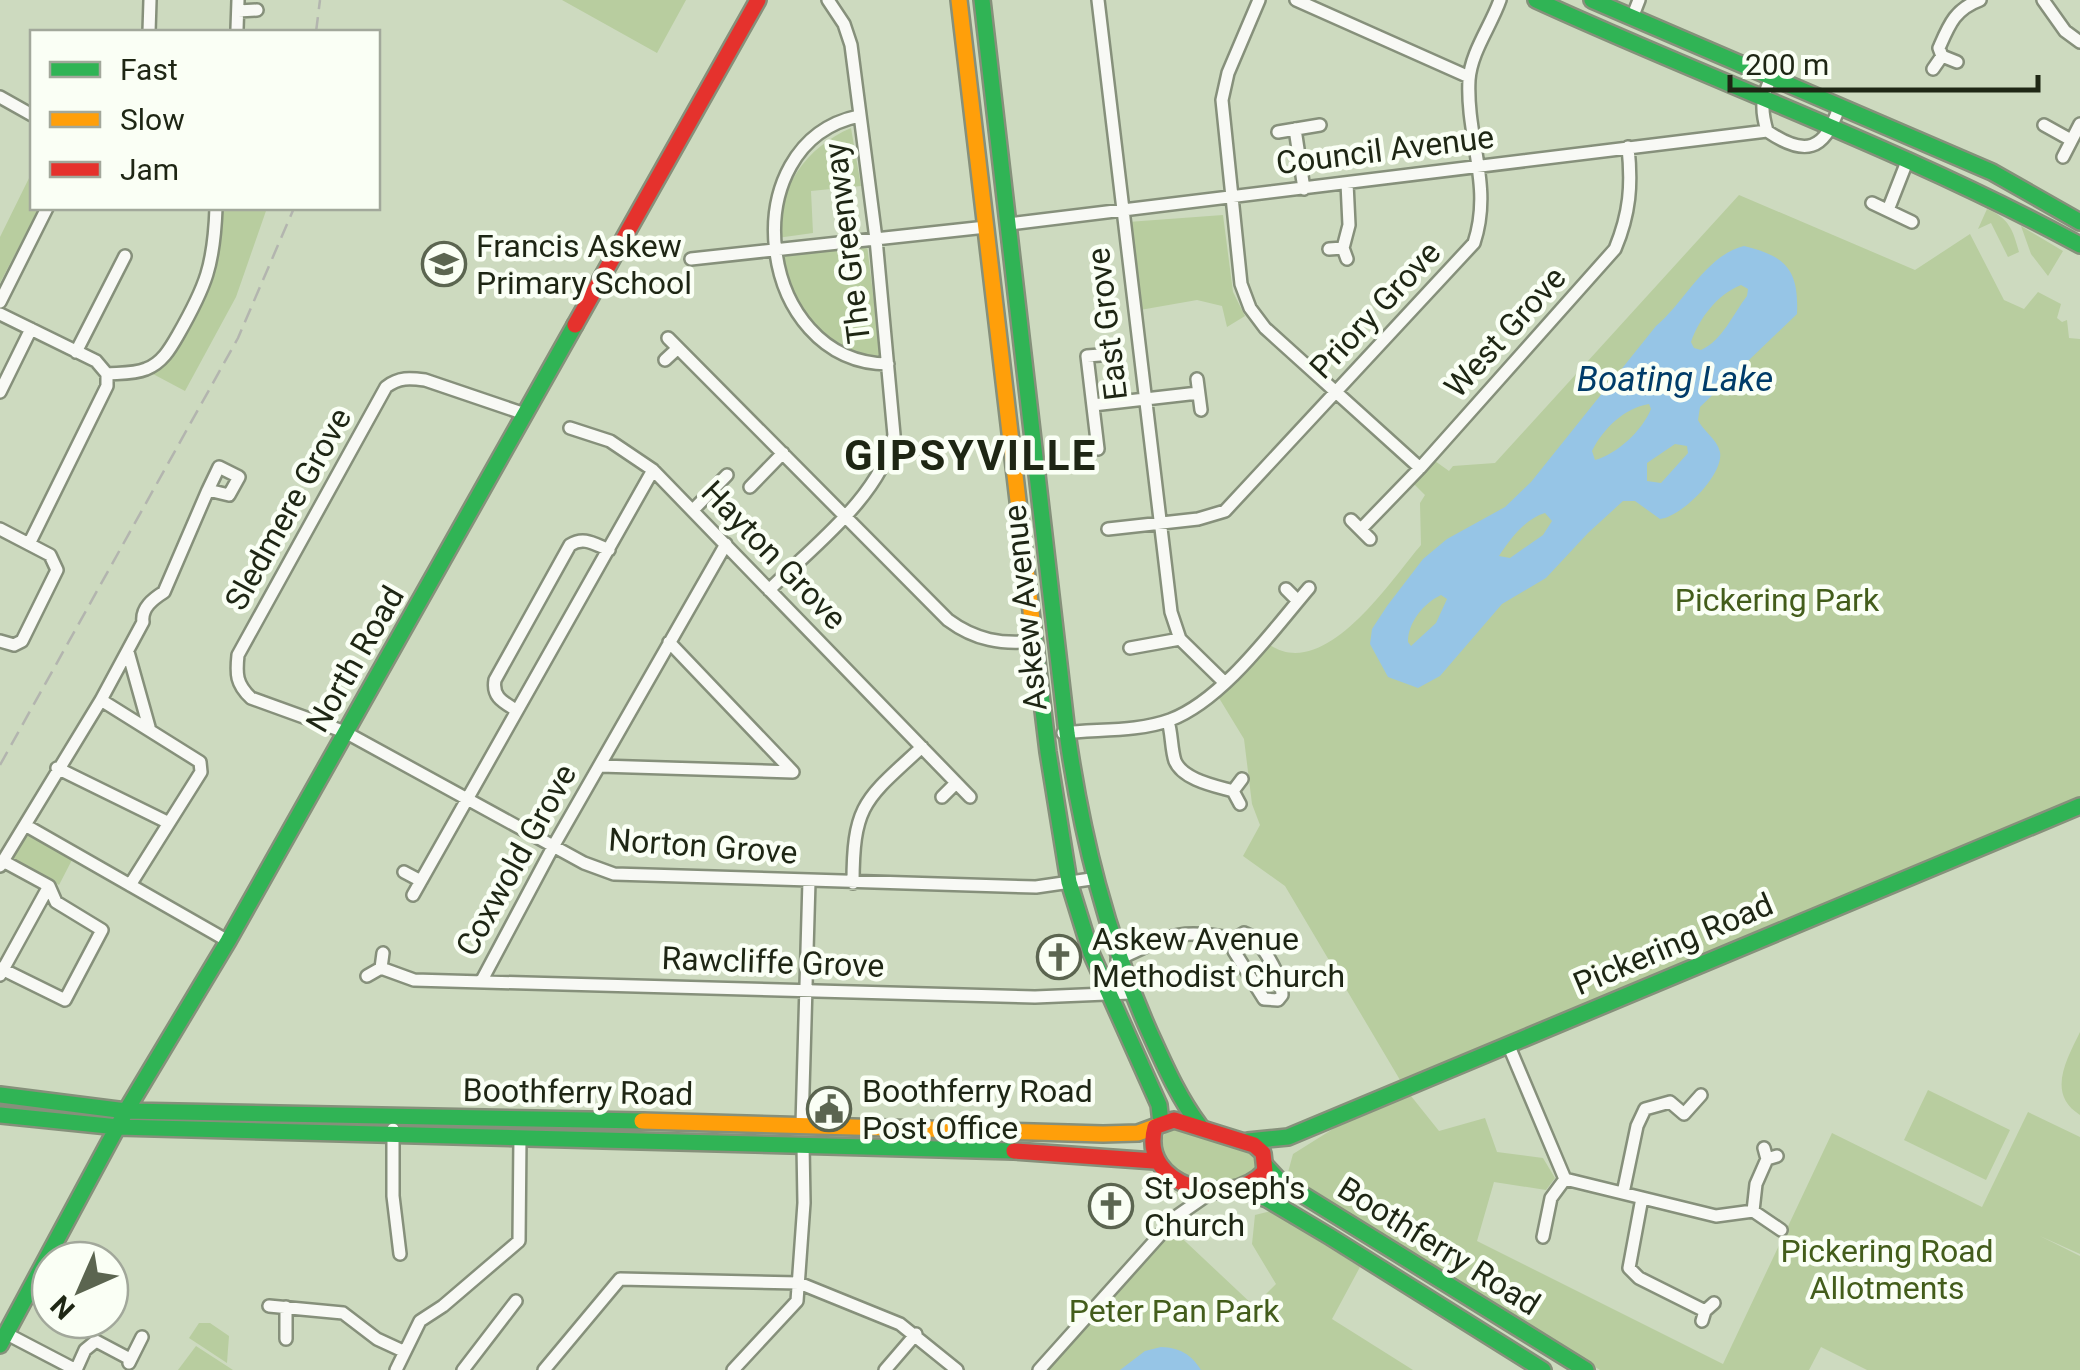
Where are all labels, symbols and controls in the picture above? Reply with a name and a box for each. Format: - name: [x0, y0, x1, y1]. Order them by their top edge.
- legend: [30, 30, 380, 210]
- scale bar: [1730, 30, 2038, 92]
- text: 200 m: [1745, 47, 1829, 82]
- text: Fast: [120, 52, 178, 87]
- text: Slow: [120, 102, 185, 137]
- street label: Council Avenue: [1274, 118, 1496, 182]
- street label: The Greenway: [816, 140, 878, 346]
- text: Jam: [120, 152, 179, 187]
- place label: Francis Askew Primary School: [476, 227, 692, 302]
- street label: Priory Grove: [1302, 233, 1448, 387]
- school or university icon: Francis Askew Primary School: [421, 241, 467, 287]
- street label: East Grove: [1079, 246, 1135, 402]
- street label: West Grove: [1437, 259, 1573, 405]
- water label: Boating Lake: [1577, 359, 1773, 400]
- street label: Sledmere Grove: [217, 401, 359, 617]
- district label: GIPSYVILLE: [844, 431, 1098, 480]
- street label: Hayton Grove: [694, 473, 854, 637]
- street label: Askew Avenue: [995, 503, 1055, 713]
- street label: North Road: [298, 579, 412, 739]
- park label: Pickering Park: [1675, 581, 1880, 619]
- street label: Coxwold Grove: [448, 758, 584, 962]
- street label: Norton Grove: [607, 820, 799, 872]
- street label: Pickering Road: [1567, 885, 1779, 1003]
- place label: Askew Avenue Methodist Church: [1092, 920, 1345, 995]
- church icon: Askew Avenue Methodist Church: [1036, 934, 1082, 980]
- street label: Rawcliffe Grove: [661, 939, 885, 985]
- street label: Boothferry Road: [462, 1071, 694, 1113]
- place label: Boothferry Road Post Office: [862, 1072, 1093, 1147]
- public building icon: Boothferry Road Post Office: [806, 1086, 852, 1132]
- place label: St Joseph's Church: [1144, 1169, 1306, 1244]
- street label: Boothferry Road: [1331, 1169, 1547, 1323]
- church icon: St Joseph's Church: [1088, 1183, 1134, 1229]
- park label: Pickering Road Allotments: [1780, 1232, 1994, 1307]
- north arrow: [30, 1240, 130, 1340]
- text: N: [44, 1289, 81, 1326]
- park label: Peter Pan Park: [1069, 1292, 1280, 1330]

